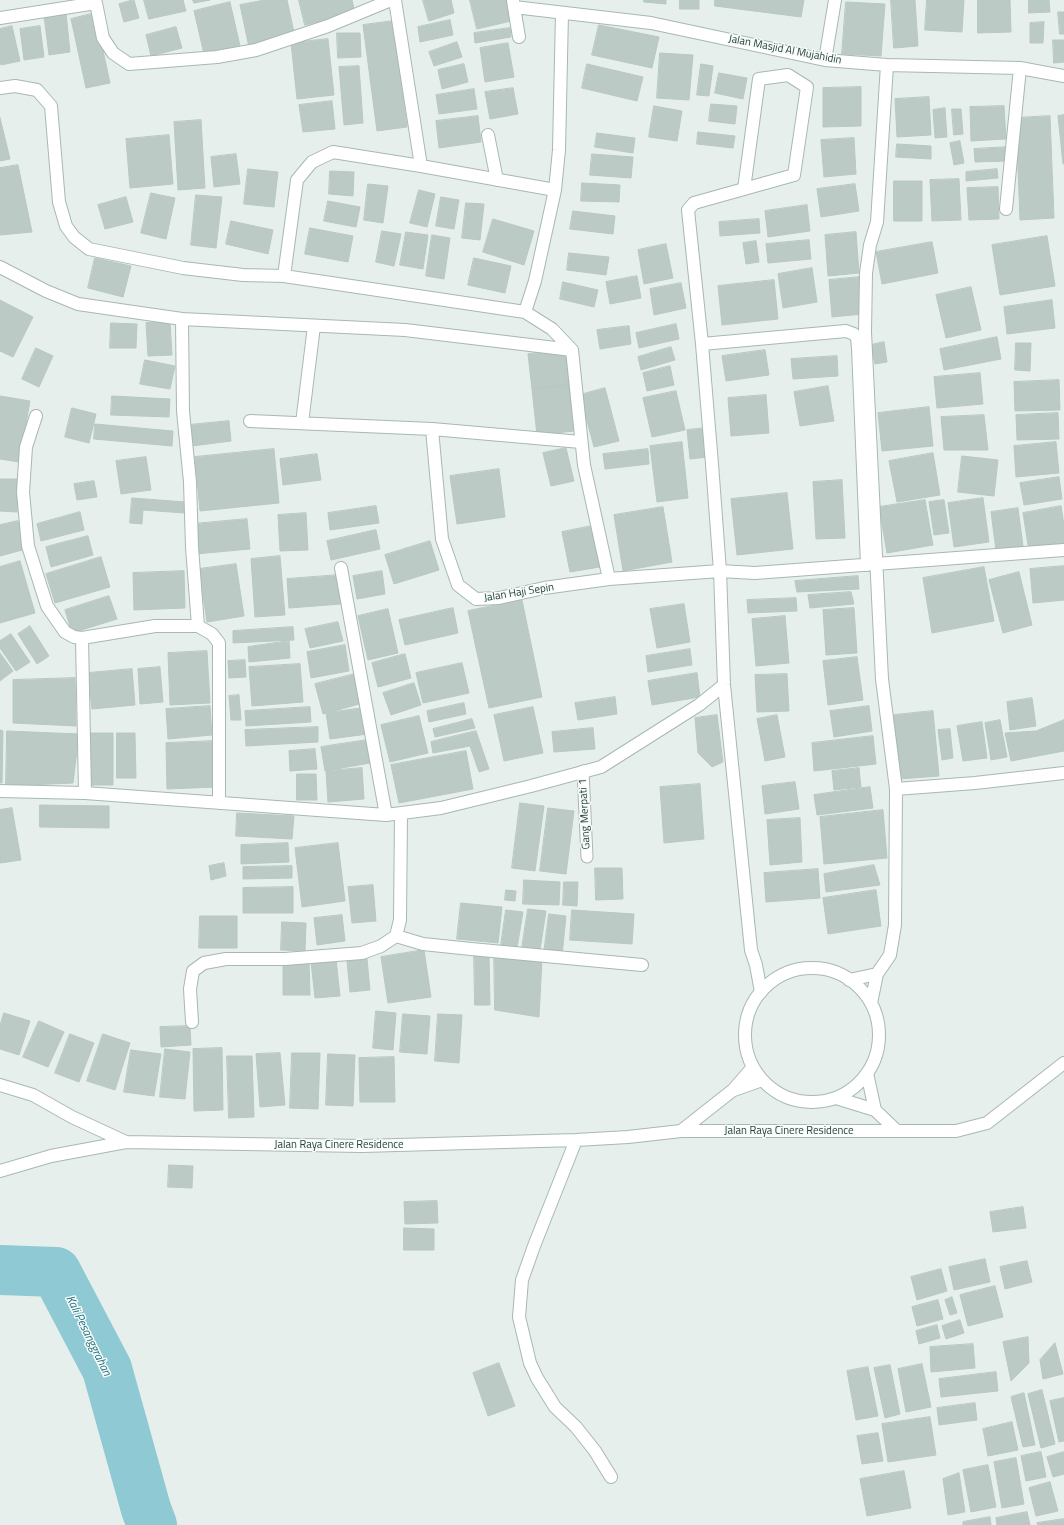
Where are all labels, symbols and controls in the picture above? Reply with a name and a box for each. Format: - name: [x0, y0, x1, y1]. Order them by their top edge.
- street label: Jalan Masjid Al Mujahidin: [727, 33, 843, 67]
- street label: Jalan Haji Sepin: [483, 581, 555, 605]
- street label: Gang Merpati 1: [577, 778, 593, 850]
- street label: Jalan Raya Cinere Residence: [724, 1124, 854, 1138]
- street label: Jalan Raya Cinere Residence: [274, 1138, 404, 1152]
- water label: Kali Pesanggrahan: [62, 1293, 114, 1379]

